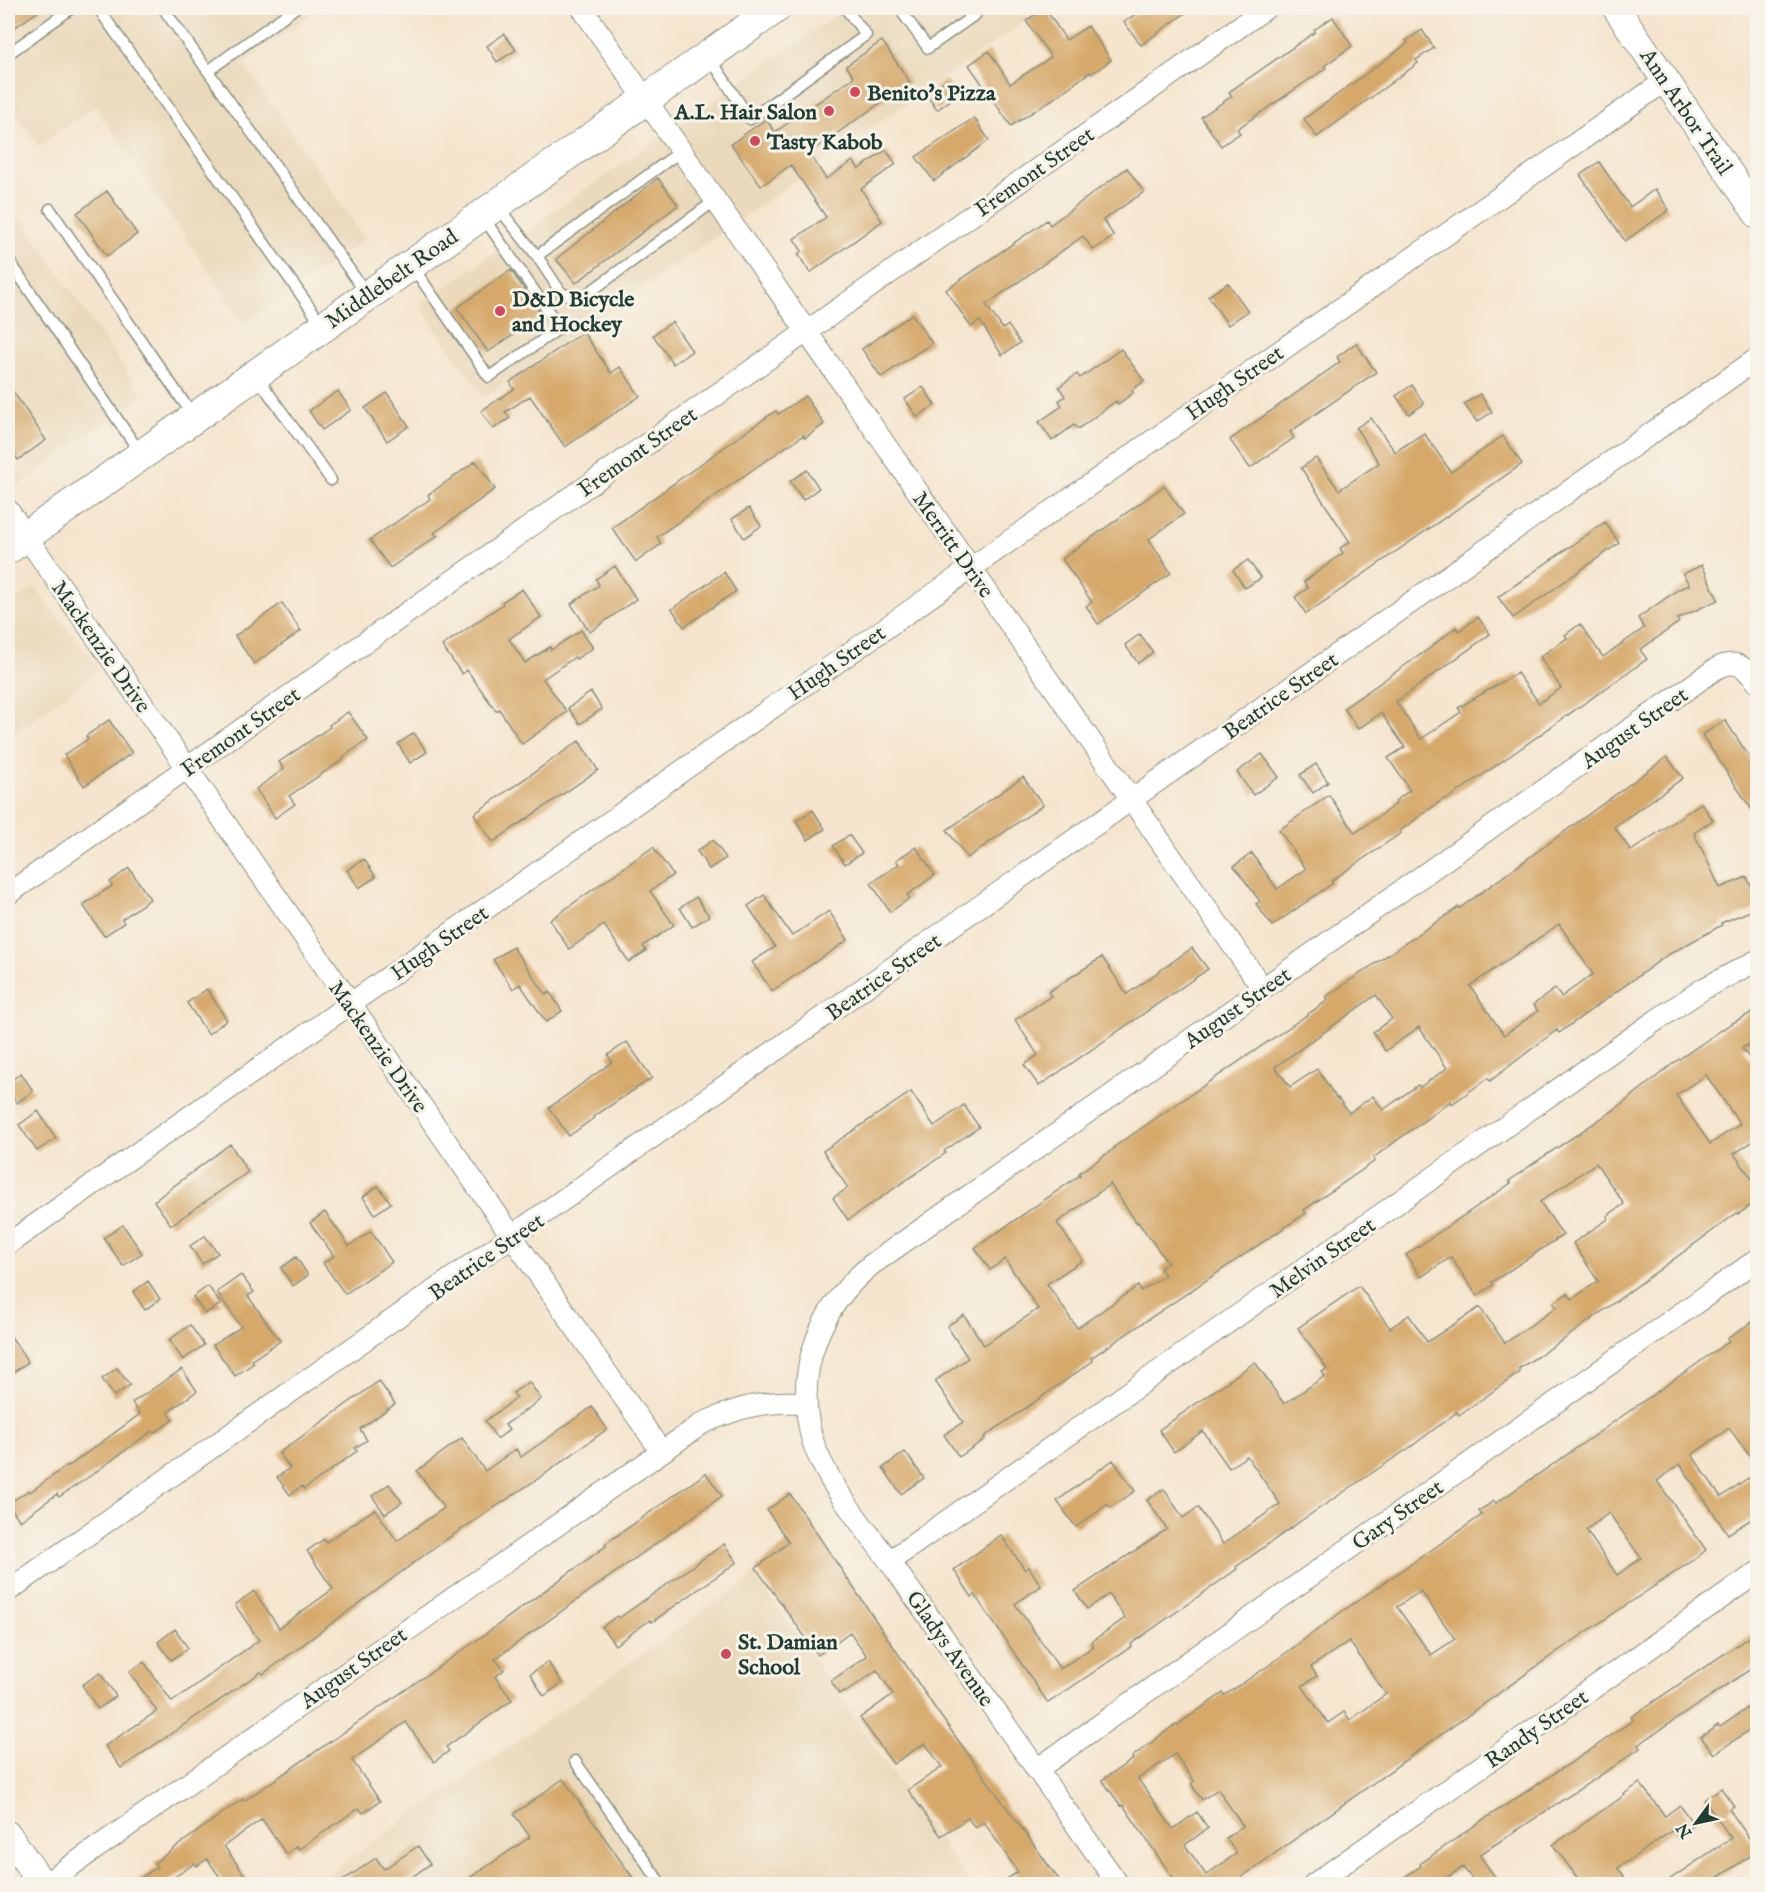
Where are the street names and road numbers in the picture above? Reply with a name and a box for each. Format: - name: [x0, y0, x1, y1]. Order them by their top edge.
- street label: Ann Arbor Trail: [1632, 43, 1738, 181]
- street label: Fremont Street: [970, 121, 1101, 224]
- street label: Middlebelt Road: [320, 223, 464, 336]
- street label: Hugh Street: [1181, 339, 1290, 428]
- street label: Fremont Street: [573, 401, 704, 504]
- street label: Merritt Drive: [905, 486, 999, 604]
- street label: Mackenzie Drive: [44, 576, 156, 719]
- street label: Hugh Street: [783, 619, 892, 708]
- street label: Beatrice Street: [1218, 646, 1345, 747]
- street label: Fremont Street: [176, 681, 307, 784]
- street label: August Street: [1575, 681, 1694, 776]
- street label: Hugh Street: [386, 899, 495, 988]
- street label: Beatrice Street: [821, 927, 948, 1028]
- street label: August Street: [1178, 961, 1297, 1056]
- street label: Mackenzie Drive: [321, 976, 433, 1119]
- street label: Beatrice Street: [424, 1207, 551, 1308]
- street label: Melvin Street: [1265, 1212, 1382, 1305]
- street label: Gary Street: [1347, 1474, 1450, 1557]
- street label: Gladys Avenue: [899, 1586, 1000, 1713]
- street label: August Street: [294, 1621, 413, 1716]
- street label: Randy Street: [1480, 1684, 1595, 1775]

